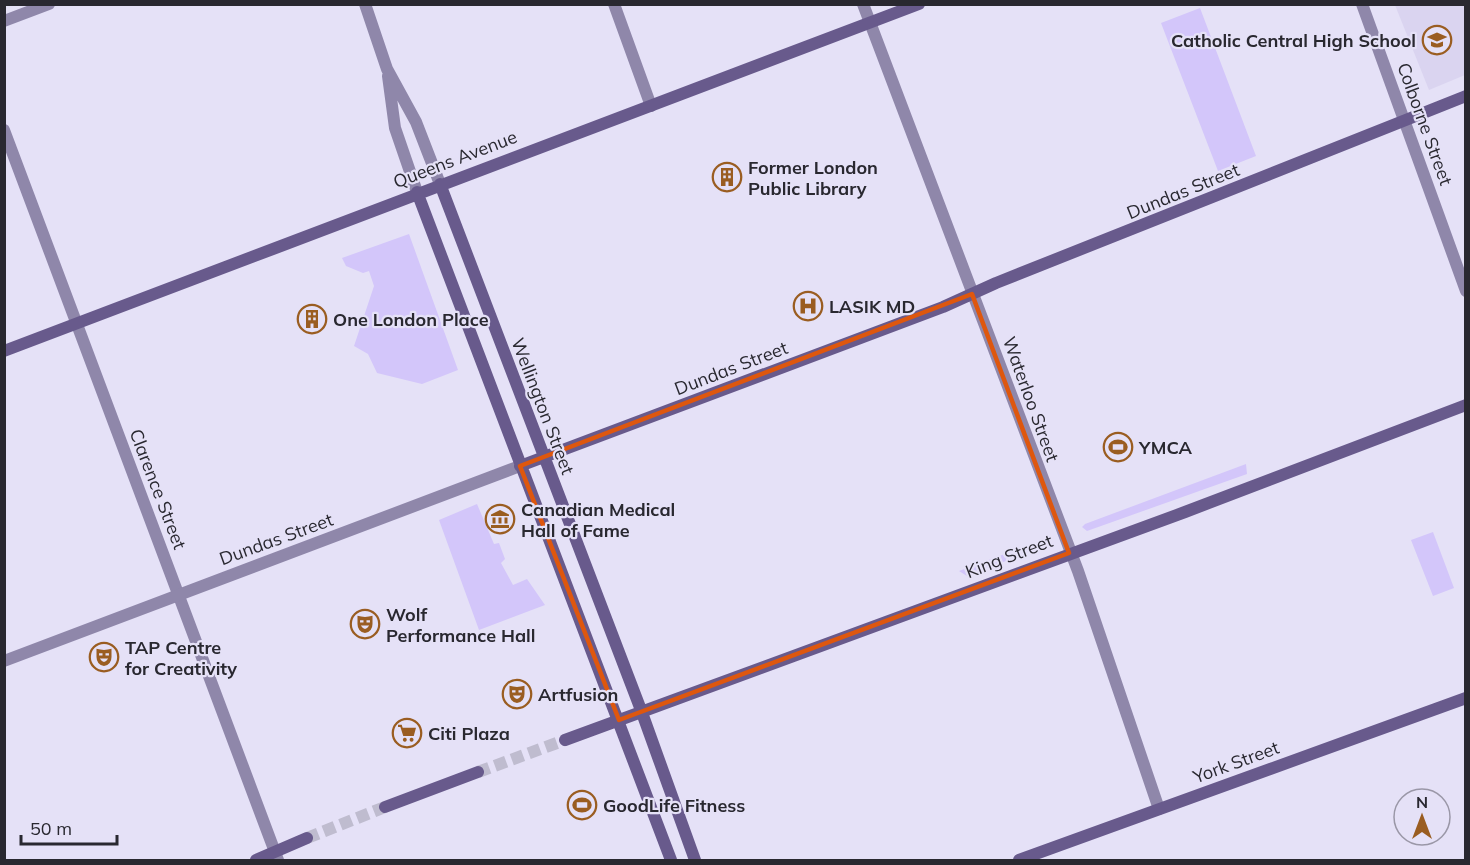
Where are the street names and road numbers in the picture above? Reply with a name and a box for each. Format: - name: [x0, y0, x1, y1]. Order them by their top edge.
- street label: Colborne Street: [1392, 60, 1458, 188]
- street label: Queens Avenue: [390, 125, 520, 193]
- street label: Dundas Street: [1123, 158, 1243, 224]
- street label: Waterloo Street: [998, 333, 1064, 465]
- street label: Wellington Street: [506, 334, 580, 478]
- street label: Dundas Street: [671, 336, 791, 400]
- street label: Clarence Street: [124, 426, 192, 552]
- street label: Dundas Street: [216, 508, 336, 570]
- street label: King Street: [962, 529, 1056, 583]
- street label: York Street: [1189, 736, 1282, 789]

